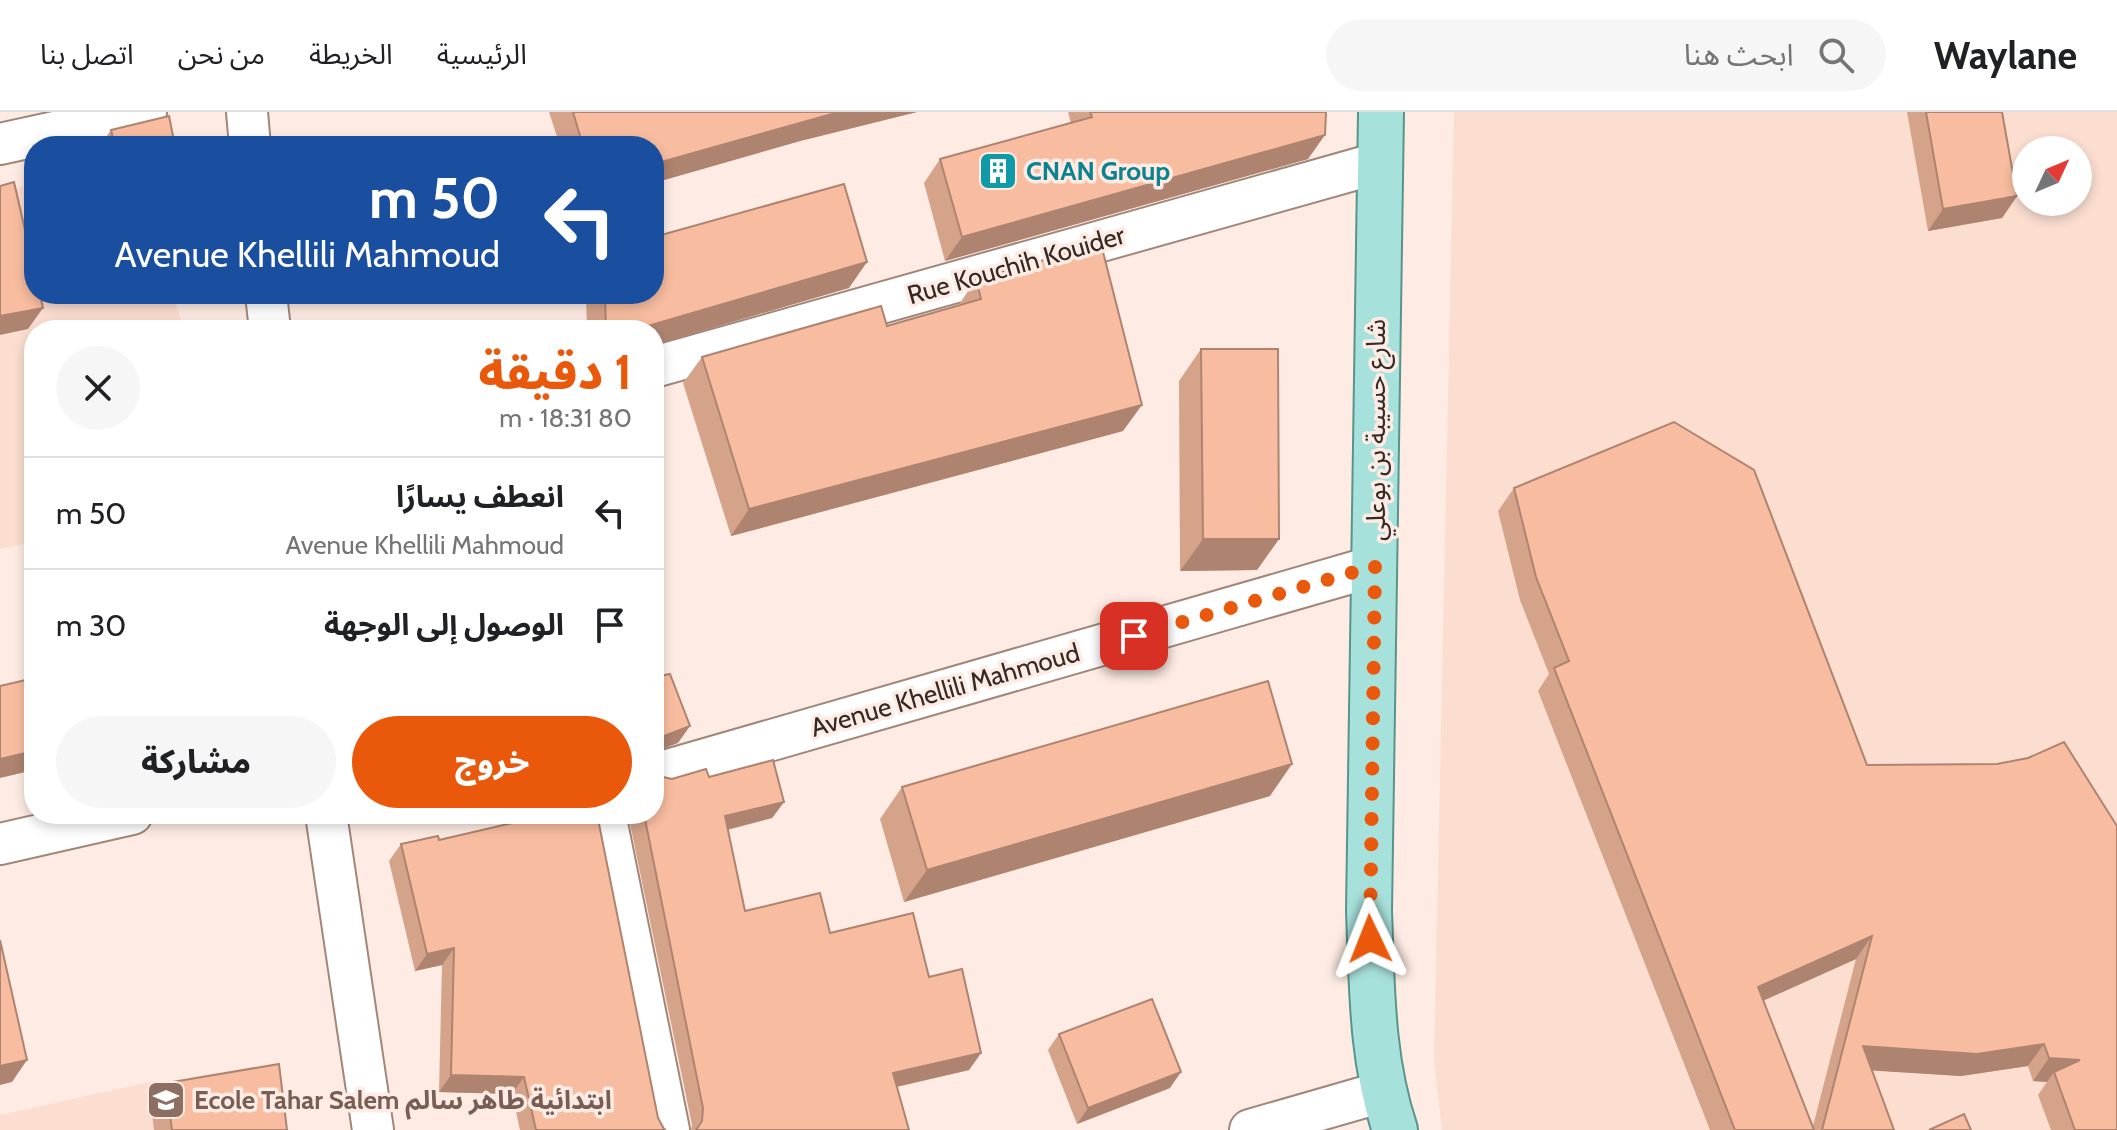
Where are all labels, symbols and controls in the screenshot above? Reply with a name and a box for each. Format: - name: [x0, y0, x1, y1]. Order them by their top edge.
- search box: [1326, 19, 1886, 91]
- text: Waylane: [1934, 32, 2077, 79]
- icon: search: [1814, 33, 1858, 77]
- text: ابحث هنا: [1684, 36, 1794, 73]
- text: اتصل بنا: [40, 37, 134, 71]
- text: من نحن: [178, 37, 265, 71]
- text: الخريطة: [309, 37, 393, 71]
- text: الرئيسية: [437, 37, 527, 71]
- north arrow: [2012, 136, 2092, 216]
- map controls: [2012, 136, 2092, 216]
- building icon: CNAN Group: [977, 150, 1019, 192]
- place label: CNAN Group: [1026, 155, 1170, 187]
- text: 50 m: [369, 164, 500, 232]
- icon: left: [528, 168, 632, 272]
- street label: Rue Kouchih Kouider: [904, 218, 1129, 311]
- text: Avenue Khellili Mahmoud: [115, 232, 500, 276]
- street label: شارع حسيبة بن بوعلي: [1360, 319, 1396, 541]
- text: 1 دقيقة: [478, 343, 632, 401]
- button: close: [56, 346, 140, 430]
- text: 80 m · 18:31: [499, 402, 632, 434]
- text: انعطف يسارًا: [396, 478, 564, 515]
- icon: left: [588, 491, 632, 535]
- text: 50 m: [56, 495, 126, 532]
- text: Avenue Khellili Mahmoud: [286, 529, 564, 561]
- pin: [1100, 602, 1168, 670]
- icon: arrive: [588, 603, 632, 647]
- text: الوصول إلى الوجهة: [324, 606, 564, 643]
- text: 30 m: [56, 607, 126, 644]
- icon: arrive: [1112, 614, 1156, 658]
- street label: Avenue Khellili Mahmoud: [807, 636, 1083, 744]
- button: مشاركة: [56, 716, 336, 808]
- button: خروج: [352, 716, 632, 808]
- position arrow: [1328, 897, 1412, 981]
- school or university icon: Ecole Tahar Salem ابتدائية طاهر سالم: [145, 1079, 187, 1121]
- place label: Ecole Tahar Salem ابتدائية طاهر سالم: [194, 1084, 612, 1120]

